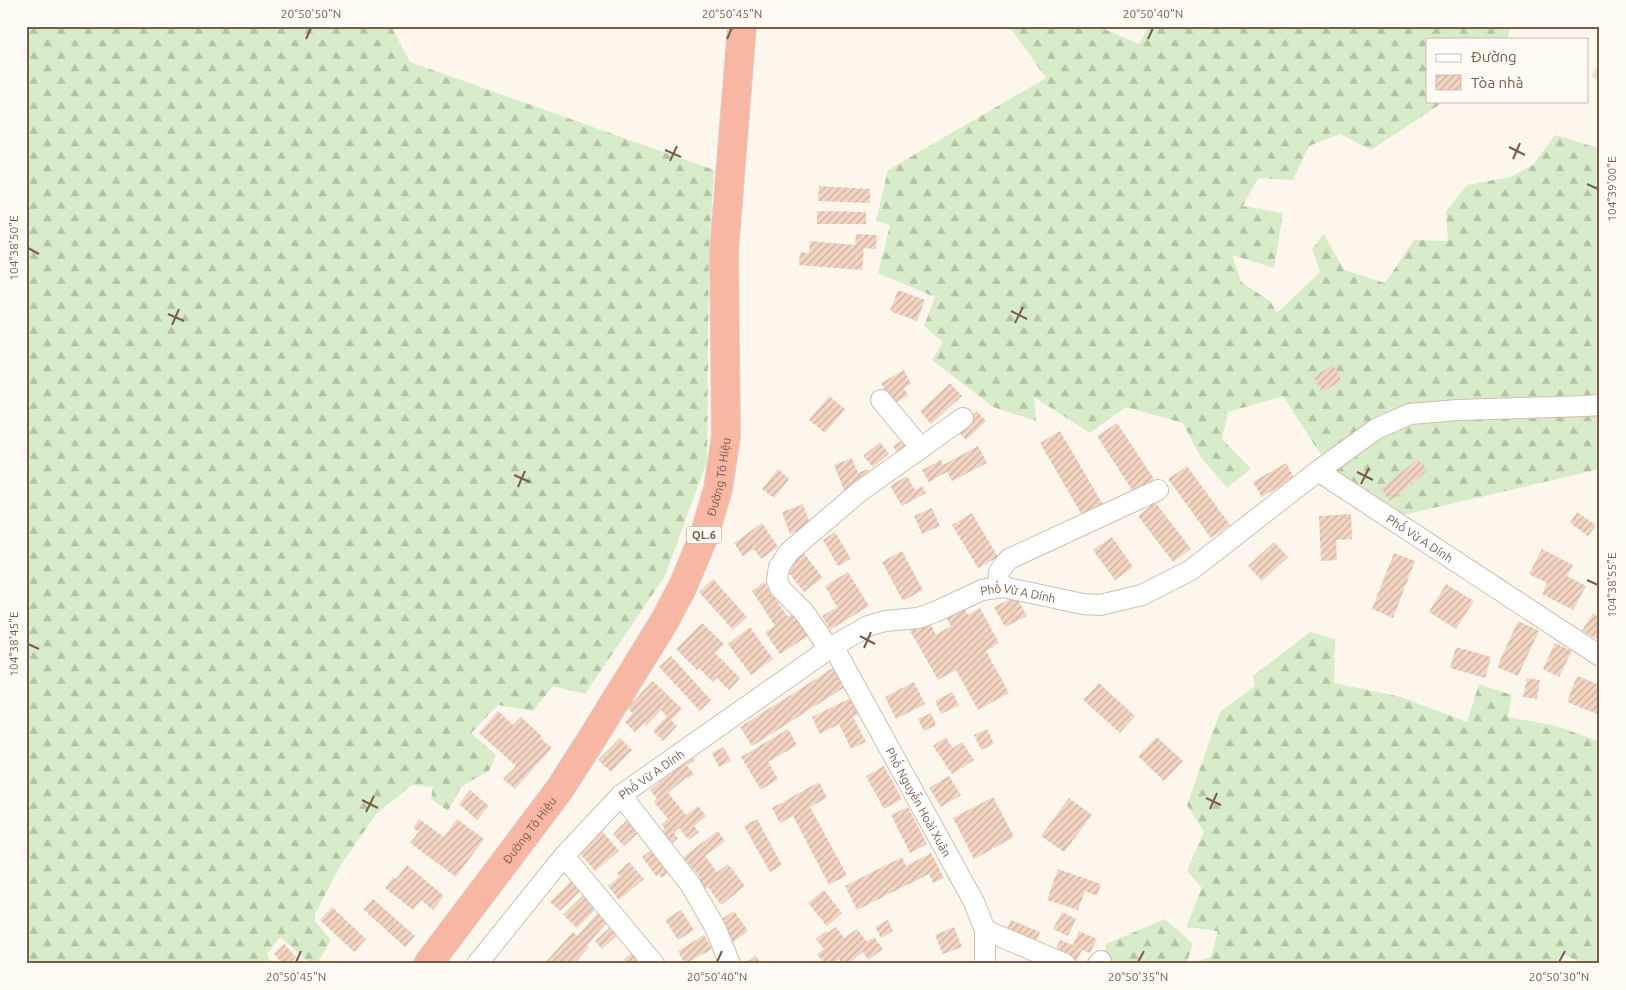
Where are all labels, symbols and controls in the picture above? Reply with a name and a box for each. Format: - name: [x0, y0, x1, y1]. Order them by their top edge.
- text: 20°50'50"N: [281, 7, 341, 20]
- text: 20°50'45"N: [702, 7, 762, 20]
- text: 20°50'40"N: [1123, 7, 1183, 20]
- legend: [1426, 38, 1588, 102]
- text: Đường: [1471, 48, 1517, 65]
- text: Tòa nhà: [1471, 74, 1523, 91]
- text: 104°39'00"E: [1605, 156, 1618, 222]
- text: 104°38'50"E: [7, 215, 20, 281]
- street label: Đường Tô Hiệu: [704, 437, 732, 518]
- street label: Phố Vừ A Dính: [1384, 511, 1456, 564]
- road number: QL.6: [686, 526, 722, 544]
- text: 104°38'55"E: [1605, 552, 1618, 618]
- street label: Phố Vừ A Dính: [979, 580, 1057, 605]
- text: 104°38'45"E: [7, 611, 20, 677]
- street label: Phố Nguyễn Hoài Xuân: [884, 745, 954, 859]
- street label: Phố Vừ A Dính: [616, 746, 686, 801]
- street label: Đường Tô Hiệu: [500, 794, 558, 866]
- text: 20°50'45"N: [266, 970, 326, 983]
- text: 20°50'40"N: [687, 970, 747, 983]
- text: 20°50'35"N: [1108, 970, 1168, 983]
- text: 20°50'30"N: [1529, 970, 1589, 983]

